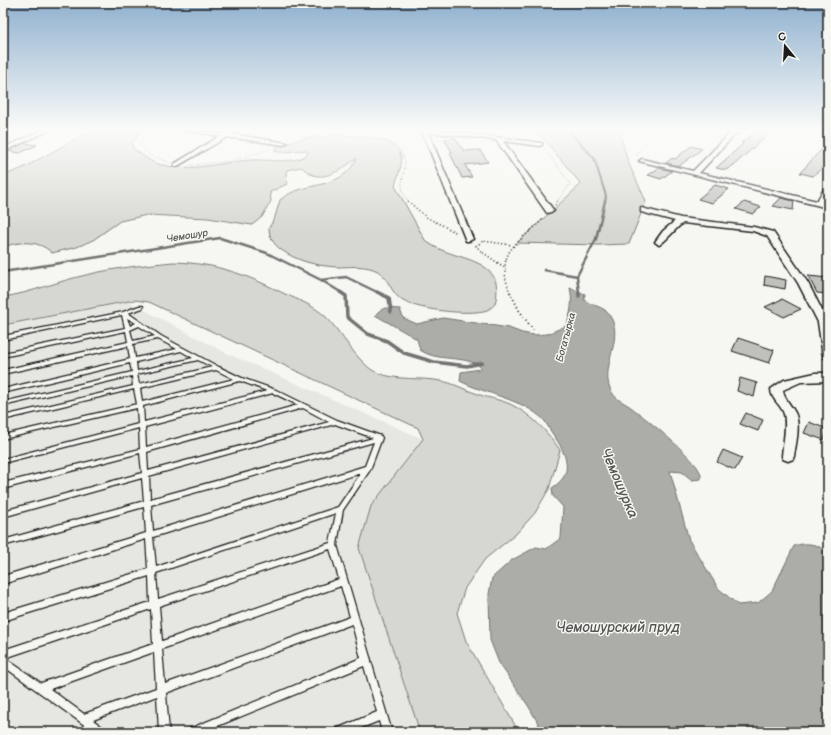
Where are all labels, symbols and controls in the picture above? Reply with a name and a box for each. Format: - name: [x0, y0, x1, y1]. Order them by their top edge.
- north arrow: [765, 26, 805, 66]
- text: С: [776, 29, 788, 44]
- water label: Чемошур: [165, 227, 209, 245]
- water label: Богатырка: [554, 311, 578, 363]
- water label: Чемошурка: [597, 446, 642, 521]
- water label: Чемошурский пруд: [556, 619, 680, 636]

